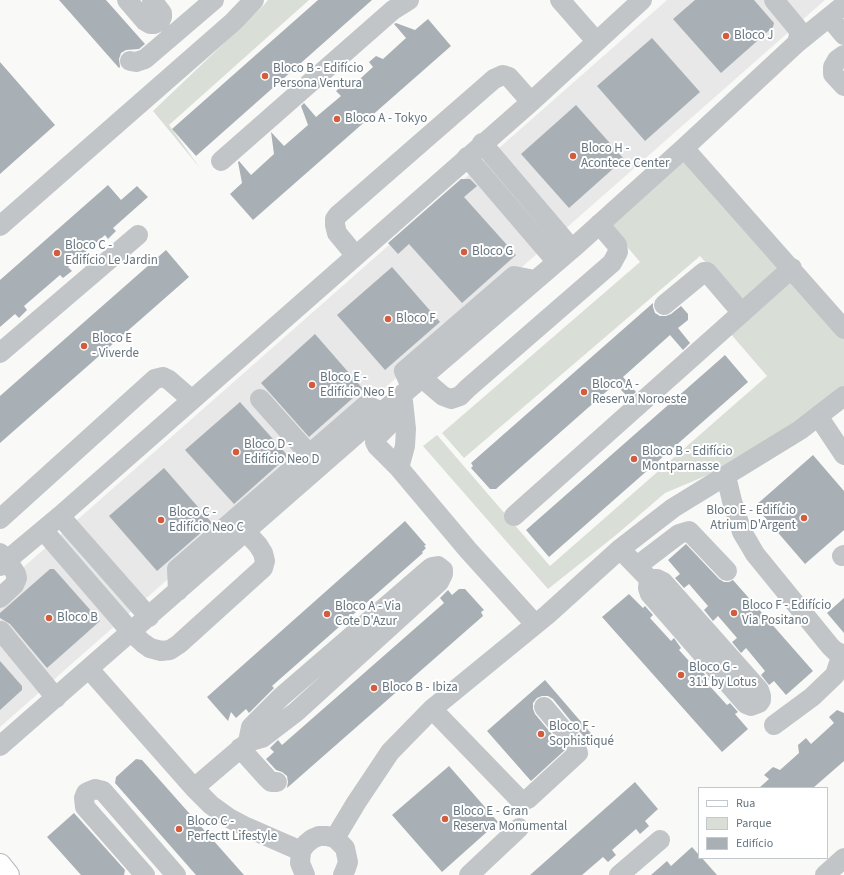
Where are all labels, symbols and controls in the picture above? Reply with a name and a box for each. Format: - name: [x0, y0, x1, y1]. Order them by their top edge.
- place label: Bloco J: [734, 28, 774, 44]
- marker: Bloco J: [721, 31, 731, 41]
- place label: Bloco B - Edifício Persona Ventura: [273, 61, 363, 92]
- marker: Bloco B - Edifício Persona Ventura: [260, 71, 270, 81]
- place label: Bloco A - Tokyo: [345, 111, 427, 127]
- marker: Bloco A - Tokyo: [332, 114, 342, 124]
- place label: Bloco H - Acontece Center: [581, 141, 669, 172]
- marker: Bloco H - Acontece Center: [568, 151, 578, 161]
- place label: Bloco C - Edifício Le Jardin: [65, 238, 158, 269]
- place label: Bloco G: [472, 244, 513, 260]
- marker: Bloco G: [459, 247, 469, 257]
- marker: Bloco C - Edifício Le Jardin: [52, 248, 62, 258]
- place label: Bloco F: [396, 311, 436, 327]
- marker: Bloco F: [383, 314, 393, 324]
- place label: Bloco E - Viverde: [92, 331, 139, 362]
- marker: Bloco E - Viverde: [79, 341, 89, 351]
- place label: Bloco E - Edifício Neo E: [320, 370, 394, 401]
- place label: Bloco A - Reserva Noroeste: [592, 377, 687, 408]
- marker: Bloco E - Edifício Neo E: [307, 380, 317, 390]
- marker: Bloco A - Reserva Noroeste: [579, 387, 589, 397]
- place label: Bloco D - Edifício Neo D: [244, 437, 319, 468]
- place label: Bloco B - Edifício Montparnasse: [642, 444, 732, 475]
- marker: Bloco D - Edifício Neo D: [231, 447, 241, 457]
- marker: Bloco B - Edifício Montparnasse: [629, 454, 639, 464]
- place label: Bloco E - Edifício Atrium D'Argent: [706, 503, 796, 534]
- place label: Bloco C - Edifício Neo C: [169, 505, 244, 536]
- marker: Bloco E - Edifício Atrium D'Argent: [799, 513, 809, 523]
- marker: Bloco C - Edifício Neo C: [156, 515, 166, 525]
- place label: Bloco F - Edifício Via Positano: [742, 598, 831, 629]
- place label: Bloco A - Via Cote D'Azur: [335, 599, 401, 630]
- marker: Bloco F - Edifício Via Positano: [729, 608, 739, 618]
- marker: Bloco A - Via Cote D'Azur: [322, 609, 332, 619]
- place label: Bloco B: [57, 610, 98, 626]
- marker: Bloco B: [44, 613, 54, 623]
- place label: Bloco G - 311 by Lotus: [689, 660, 757, 691]
- marker: Bloco G - 311 by Lotus: [676, 670, 686, 680]
- place label: Bloco B - Ibiza: [382, 680, 458, 696]
- marker: Bloco B - Ibiza: [369, 683, 379, 693]
- place label: Bloco F - Sophistiqué: [549, 719, 614, 750]
- marker: Bloco F - Sophistiqué: [536, 729, 546, 739]
- legend: [698, 787, 828, 859]
- text: Rua: [736, 795, 755, 812]
- place label: Bloco E - Gran Reserva Monumental: [453, 804, 567, 835]
- place label: Bloco C - Perfectt Lifestyle: [187, 814, 277, 845]
- marker: Bloco E - Gran Reserva Monumental: [440, 814, 450, 824]
- text: Parque: [736, 815, 772, 832]
- marker: Bloco C - Perfectt Lifestyle: [174, 824, 184, 834]
- text: Edifício: [736, 835, 773, 852]

